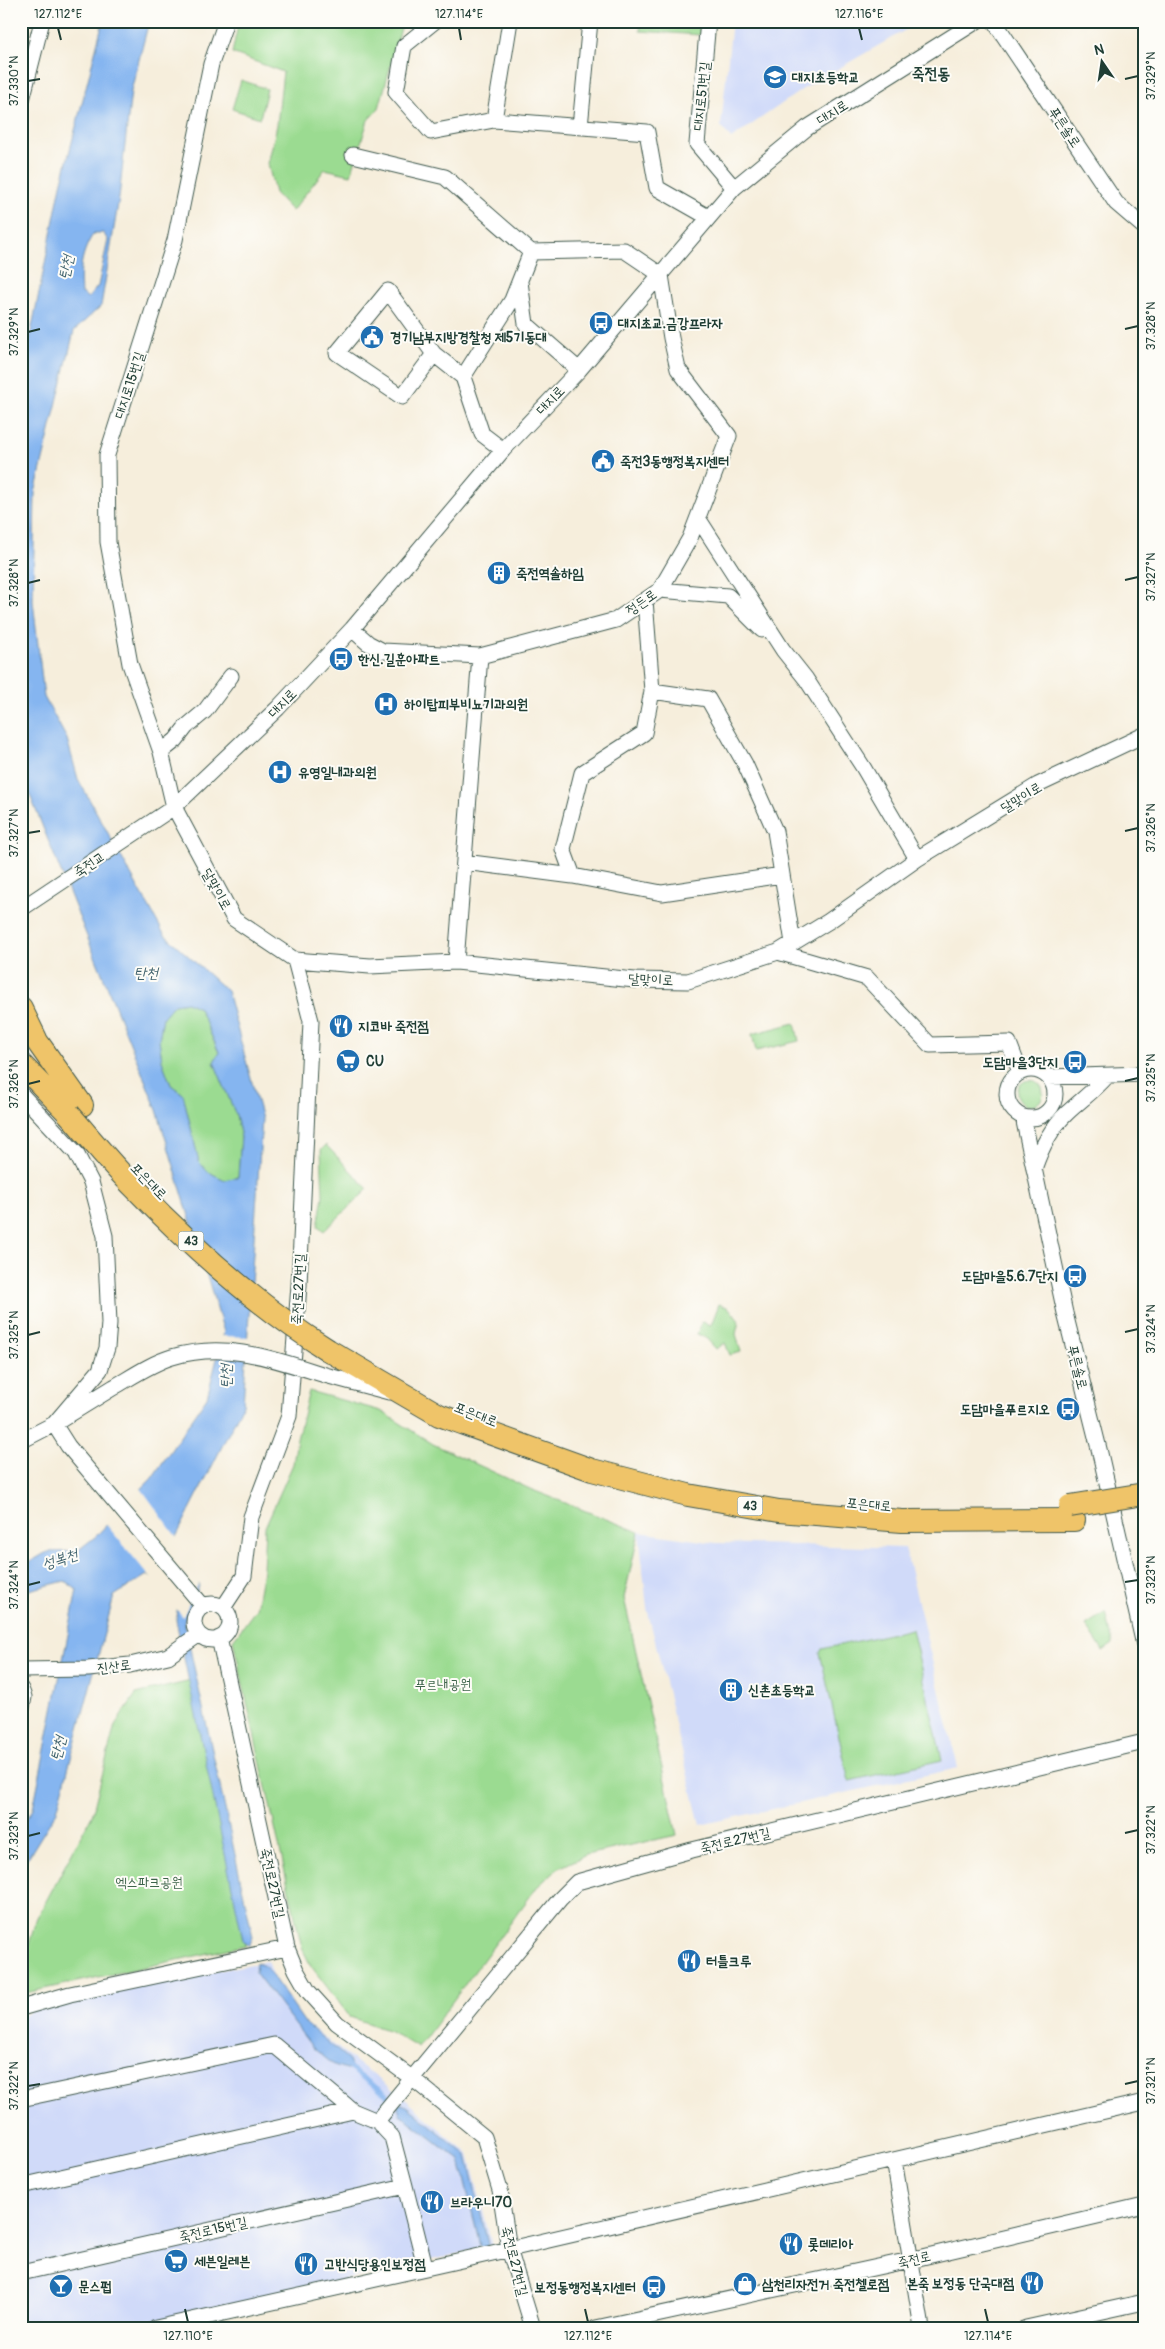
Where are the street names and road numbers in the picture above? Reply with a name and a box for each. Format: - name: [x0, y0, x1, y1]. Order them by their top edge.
- street label: 대지로51번길: [689, 60, 714, 131]
- street label: 대지로: [813, 96, 851, 129]
- street label: 푸른솔로: [1045, 104, 1084, 151]
- street label: 대지로15번길: [111, 349, 149, 421]
- street label: 대지로: [533, 382, 568, 418]
- street label: 정든로: [623, 586, 660, 619]
- street label: 대지로: [265, 685, 300, 721]
- street label: 달맞이로: [998, 779, 1045, 816]
- street label: 죽전교: [71, 848, 108, 881]
- street label: 달맞이로: [198, 865, 235, 913]
- street label: 달맞이로: [628, 970, 674, 989]
- street label: 포은대로: [127, 1159, 170, 1203]
- road number: 43: [178, 1232, 204, 1250]
- street label: 죽전로27번길: [288, 1252, 309, 1325]
- street label: 푸른솔로: [1064, 1343, 1091, 1391]
- street label: 포은대로: [452, 1398, 500, 1430]
- street label: 포은대로: [846, 1494, 892, 1515]
- road number: 43: [738, 1496, 762, 1515]
- street label: 진산로: [96, 1656, 132, 1677]
- street label: 죽전로27번길: [698, 1824, 773, 1857]
- street label: 죽전로27번길: [257, 1846, 288, 1921]
- street label: 죽전로15번길: [177, 2213, 250, 2246]
- street label: 죽전로27번길: [498, 2224, 532, 2299]
- street label: 죽전로: [896, 2247, 932, 2272]

